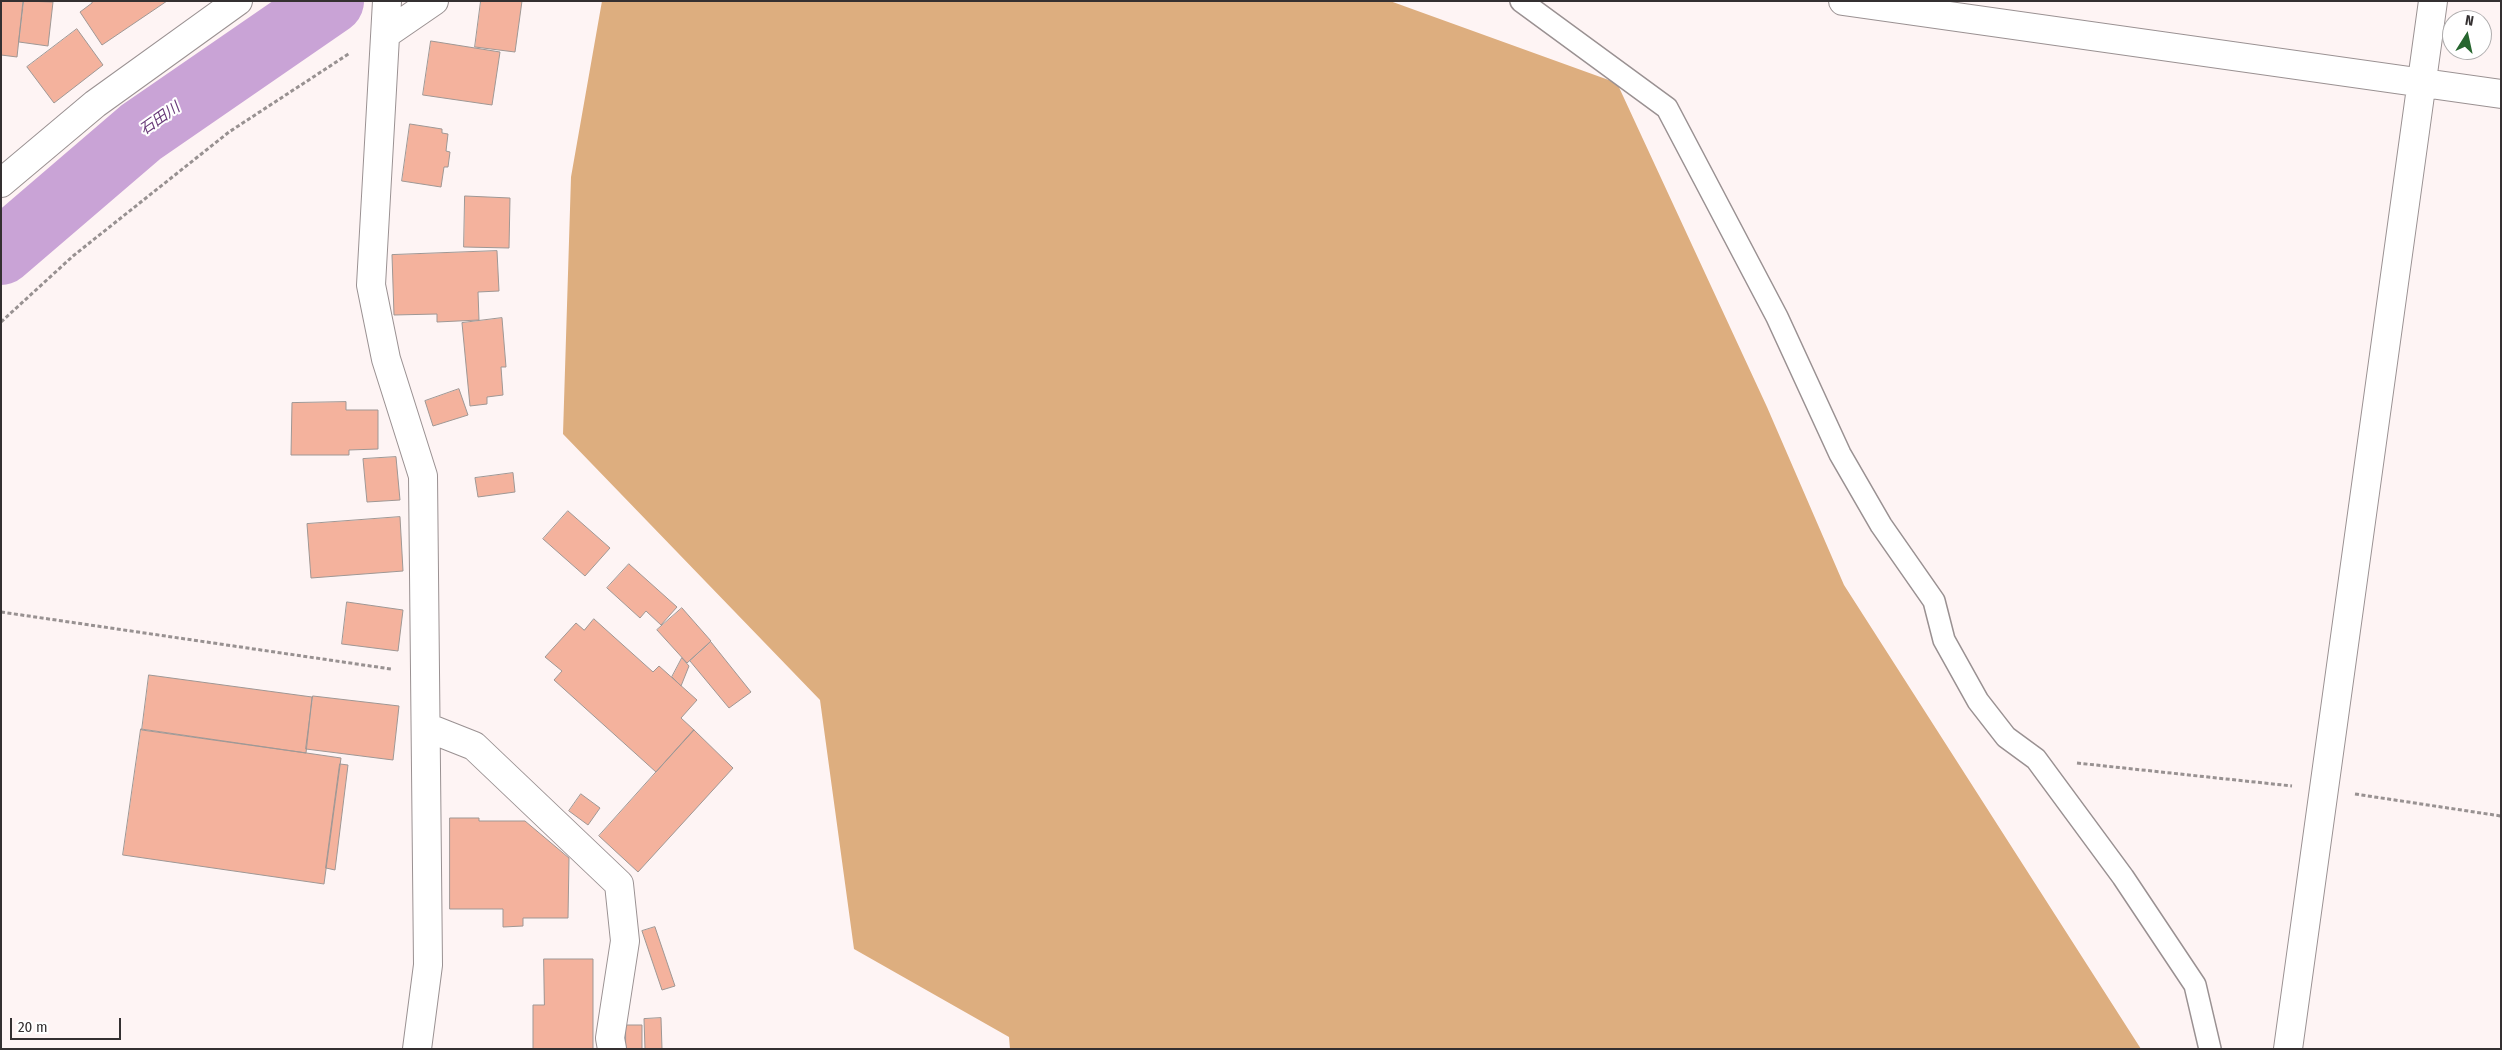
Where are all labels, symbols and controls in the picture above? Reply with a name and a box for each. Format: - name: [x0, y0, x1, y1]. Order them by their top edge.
- north arrow: [2442, 10, 2492, 60]
- text: N: [2464, 12, 2475, 30]
- water label: 石田川: [136, 99, 184, 139]
- scale bar: [12, 1008, 124, 1040]
- text: 20 m: [18, 1018, 48, 1036]

